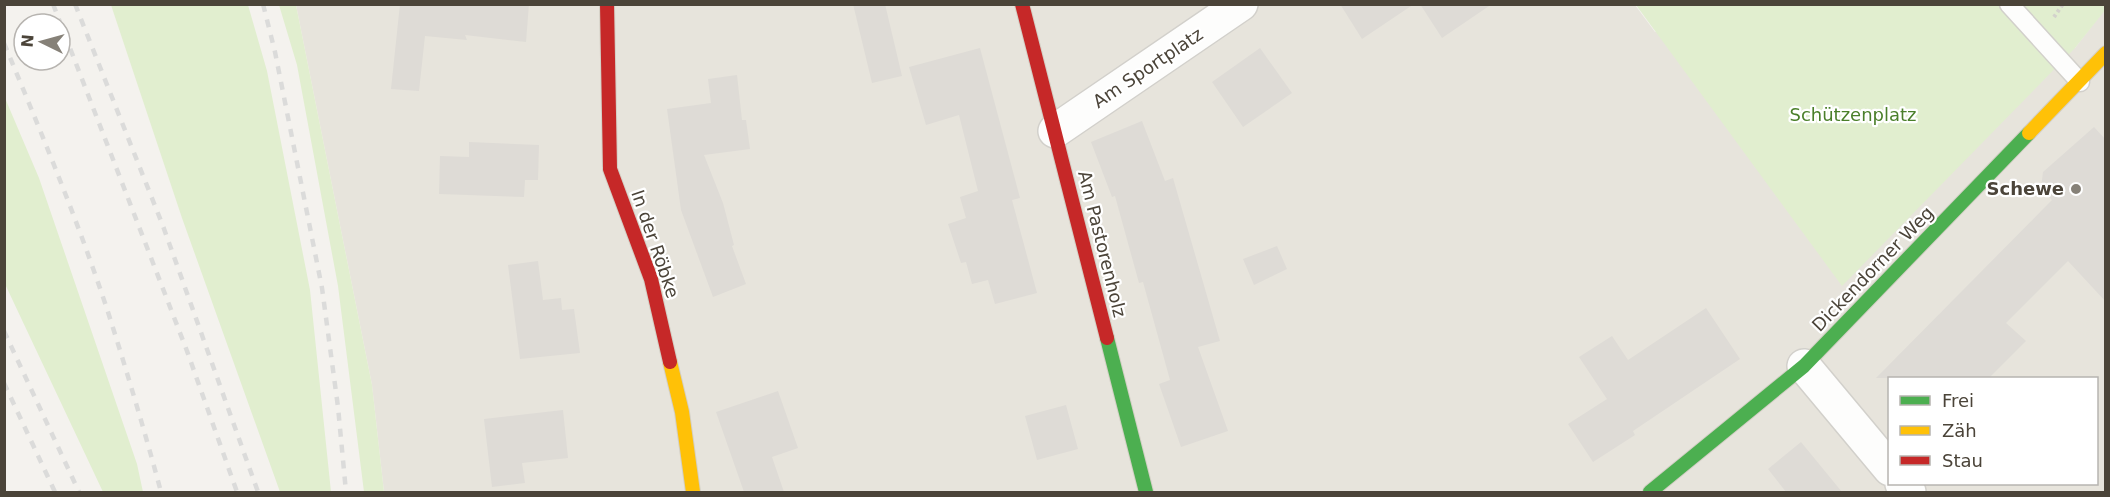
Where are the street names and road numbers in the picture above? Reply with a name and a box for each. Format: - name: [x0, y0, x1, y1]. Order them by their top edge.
- street label: Am Sportplatz: [1089, 23, 1207, 112]
- street label: Am Pastorenholz: [1074, 168, 1131, 319]
- street label: In der Röbke: [627, 187, 684, 301]
- street label: Dickendorner Weg: [1808, 202, 1938, 335]

